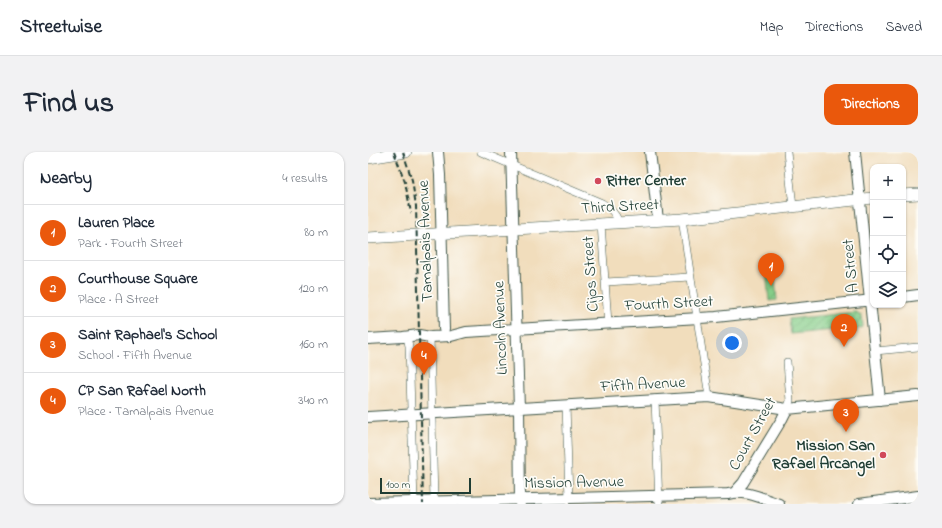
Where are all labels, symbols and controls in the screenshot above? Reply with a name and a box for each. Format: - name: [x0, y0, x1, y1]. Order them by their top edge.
- text: Streetwise: [20, 14, 102, 41]
- text: Map: [760, 17, 783, 38]
- text: Directions: [805, 17, 863, 38]
- text: Saved: [885, 17, 922, 38]
- text: Find us: [24, 84, 114, 125]
- button: Directions: [824, 84, 918, 125]
- map controls: [870, 164, 906, 308]
- button: +: [870, 164, 906, 200]
- text: Nearby: [40, 166, 92, 191]
- text: 4 results: [282, 169, 328, 188]
- place label: Ritter Center: [605, 169, 687, 193]
- marker: Ritter Center: [593, 176, 603, 186]
- street label: Tamalpais Avenue: [412, 179, 440, 302]
- street label: Third Street: [580, 193, 660, 221]
- button: −: [870, 200, 906, 236]
- text: Lauren Place: [78, 212, 155, 234]
- text: 1: [51, 223, 55, 242]
- text: 80 m: [304, 223, 328, 242]
- text: Park · Fourth Street: [78, 234, 183, 253]
- street label: Cijos Street: [576, 235, 606, 313]
- button: locate: [870, 236, 906, 272]
- street label: A Street: [836, 237, 866, 294]
- pin: 1: [758, 253, 784, 286]
- text: Courthouse Square: [78, 268, 198, 290]
- button: layers: [870, 272, 906, 308]
- text: 2: [50, 279, 56, 298]
- text: 120 m: [298, 279, 328, 298]
- street label: Lincoln Avenue: [487, 280, 515, 375]
- text: Place · A Street: [78, 290, 159, 309]
- street label: Fourth Street: [623, 290, 714, 318]
- pin: 2: [831, 314, 857, 347]
- text: Saint Raphael's School: [78, 324, 217, 346]
- your location: [722, 333, 742, 353]
- text: 3: [50, 335, 56, 354]
- text: 160 m: [299, 335, 328, 354]
- pin: 4: [411, 342, 437, 375]
- text: School · Fifth Avenue: [78, 346, 192, 365]
- street label: Fifth Avenue: [599, 371, 687, 399]
- text: CP San Rafael North: [78, 380, 206, 402]
- text: 4: [50, 391, 56, 410]
- text: 340 m: [298, 391, 328, 410]
- street label: Court Street: [723, 392, 783, 475]
- pin: 3: [833, 399, 859, 432]
- text: Place · Tamalpais Avenue: [78, 402, 214, 421]
- place label: Mission San Rafael Arcangel: [771, 434, 875, 477]
- marker: Mission San Rafael Arcangel: [878, 450, 888, 460]
- street label: Mission Avenue: [524, 470, 625, 496]
- scale bar: [380, 476, 471, 495]
- text: 100 m: [386, 477, 410, 493]

